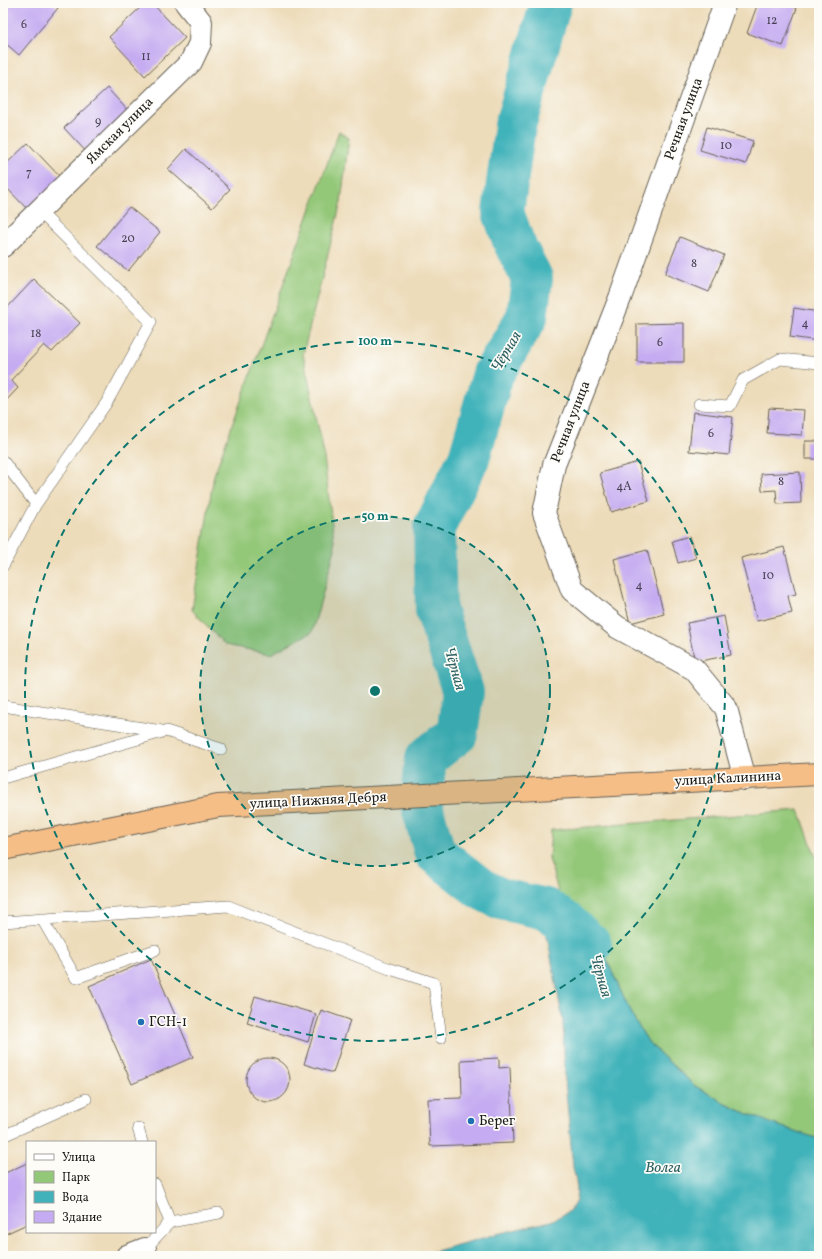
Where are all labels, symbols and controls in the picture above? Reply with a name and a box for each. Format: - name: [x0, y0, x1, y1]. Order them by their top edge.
- house number: 12: [766, 13, 778, 29]
- house number: 6: [21, 17, 27, 33]
- house number: 11: [141, 49, 151, 65]
- street label: Речная улица: [660, 75, 708, 163]
- street label: Ямская улица: [82, 93, 158, 169]
- house number: 9: [95, 114, 101, 130]
- house number: 10: [720, 138, 732, 154]
- house number: 7: [26, 165, 32, 181]
- house number: 20: [121, 231, 135, 247]
- house number: 8: [691, 256, 697, 272]
- house number: 4: [801, 316, 809, 332]
- house number: 18: [31, 326, 41, 342]
- water label: Чёрная: [487, 328, 527, 376]
- text: 100 m: [358, 334, 392, 350]
- house number: 6: [657, 335, 663, 351]
- street label: Речная улица: [547, 378, 595, 466]
- house number: 6: [708, 426, 714, 442]
- house number: 8: [778, 474, 784, 490]
- house number: 4А: [616, 479, 632, 495]
- text: 50 m: [361, 509, 389, 525]
- house number: 10: [762, 568, 774, 584]
- house number: 4: [635, 578, 643, 594]
- water label: Чёрная: [438, 645, 470, 693]
- centre of rings: [368, 684, 382, 698]
- street label: улица Калинина: [674, 767, 782, 791]
- street label: улица Нижняя Дебря: [249, 788, 387, 814]
- water label: Чёрная: [584, 952, 616, 1000]
- place label: ГСН-1: [149, 1013, 187, 1032]
- marker: ГСН-1: [136, 1017, 146, 1027]
- place label: Берег: [479, 1112, 515, 1131]
- marker: Берег: [466, 1116, 476, 1126]
- legend: [26, 1141, 156, 1233]
- text: Улица: [62, 1150, 95, 1166]
- water label: Волга: [645, 1158, 681, 1179]
- text: Парк: [62, 1170, 90, 1186]
- text: Вода: [62, 1190, 89, 1206]
- text: Здание: [62, 1210, 102, 1226]

